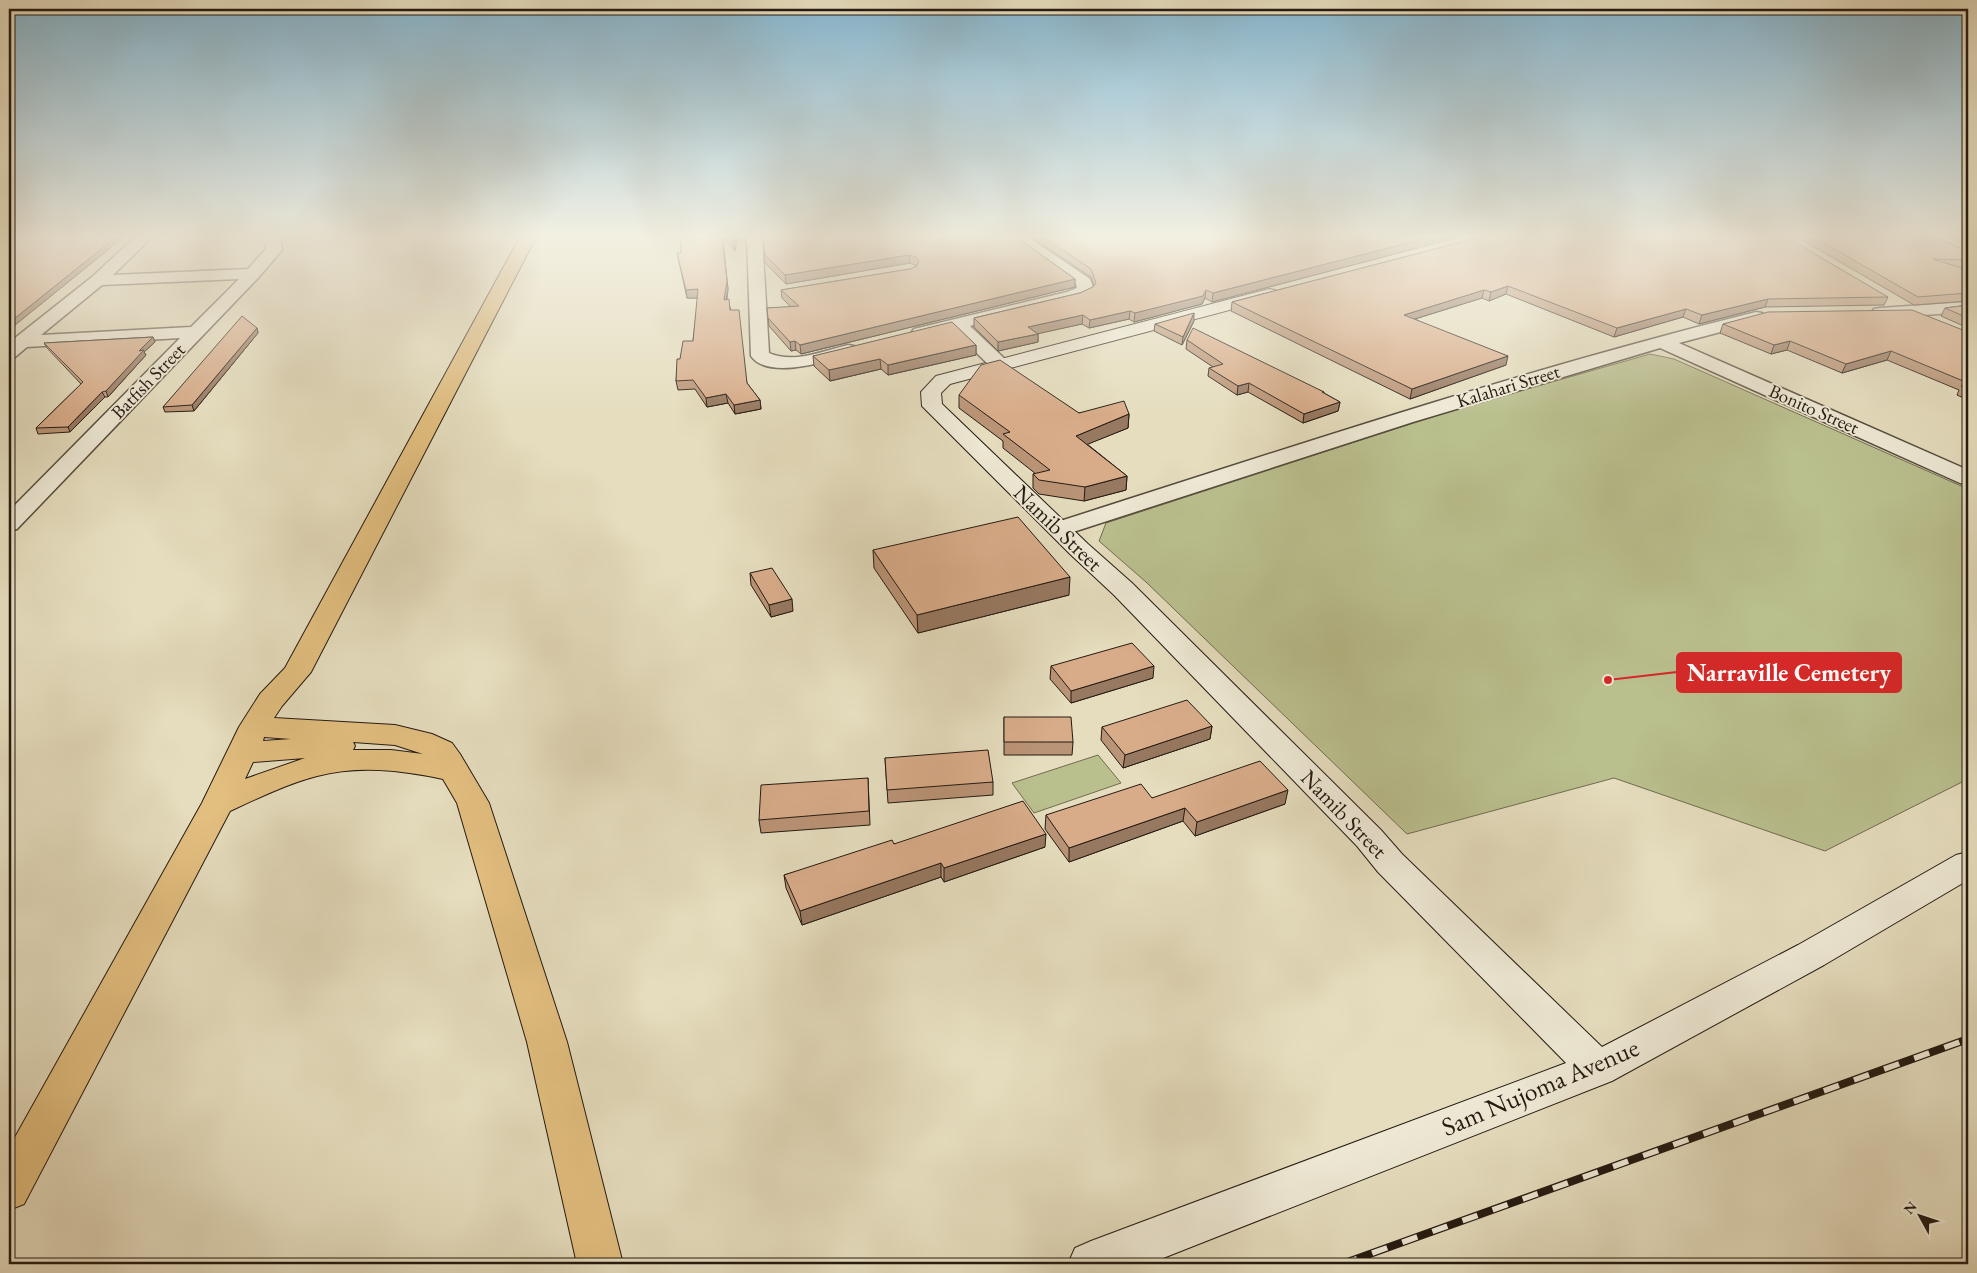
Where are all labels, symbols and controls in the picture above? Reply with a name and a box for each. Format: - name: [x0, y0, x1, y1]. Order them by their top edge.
- street label: Batfish Street: [106, 338, 190, 424]
- street label: Kalahari Street: [1453, 358, 1563, 414]
- street label: Bonito Street: [1765, 378, 1863, 440]
- street label: Namib Street: [1007, 478, 1109, 578]
- callout: Narraville Cemetery: [1677, 653, 1901, 692]
- text: Narraville Cemetery: [1687, 657, 1891, 689]
- street label: Namib Street: [1294, 763, 1394, 865]
- street label: Sam Nujoma Avenue: [1436, 1030, 1644, 1144]
- north arrow: [1894, 1190, 1944, 1240]
- text: N: [1900, 1197, 1921, 1218]

